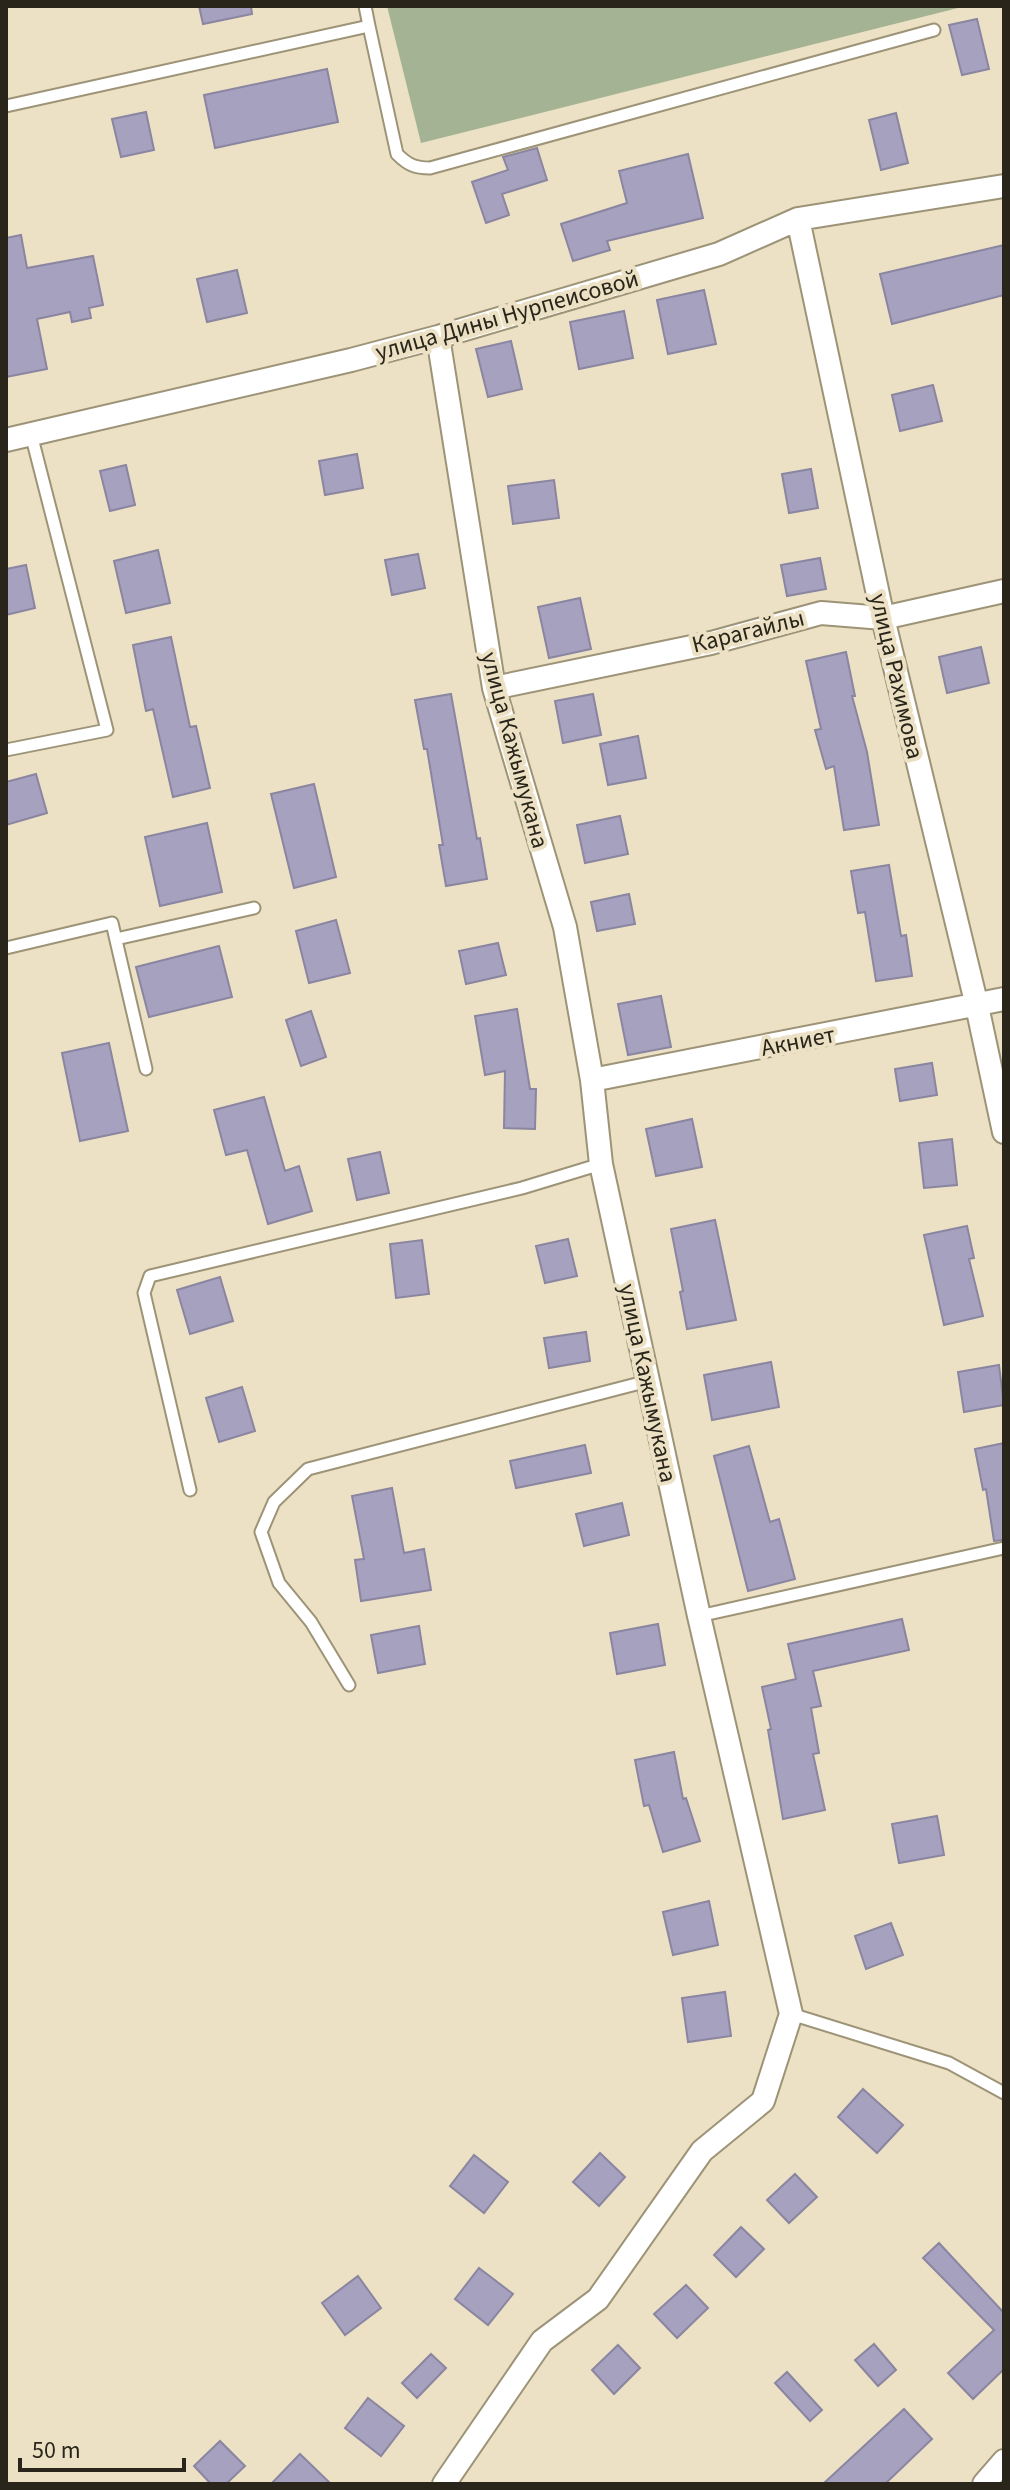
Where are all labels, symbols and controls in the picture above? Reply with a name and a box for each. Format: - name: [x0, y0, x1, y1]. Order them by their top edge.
- street label: улица Дины Нурпеисовой: [371, 261, 643, 370]
- street label: улица Рахимова: [860, 590, 933, 762]
- street label: Карагайлы: [688, 601, 808, 662]
- street label: улица Кажымукана: [471, 648, 558, 852]
- street label: Акниет: [758, 1017, 838, 1066]
- street label: улица Кажымукана: [609, 1281, 686, 1486]
- scale bar: [20, 2422, 184, 2472]
- text: 50 m: [32, 2433, 81, 2468]

